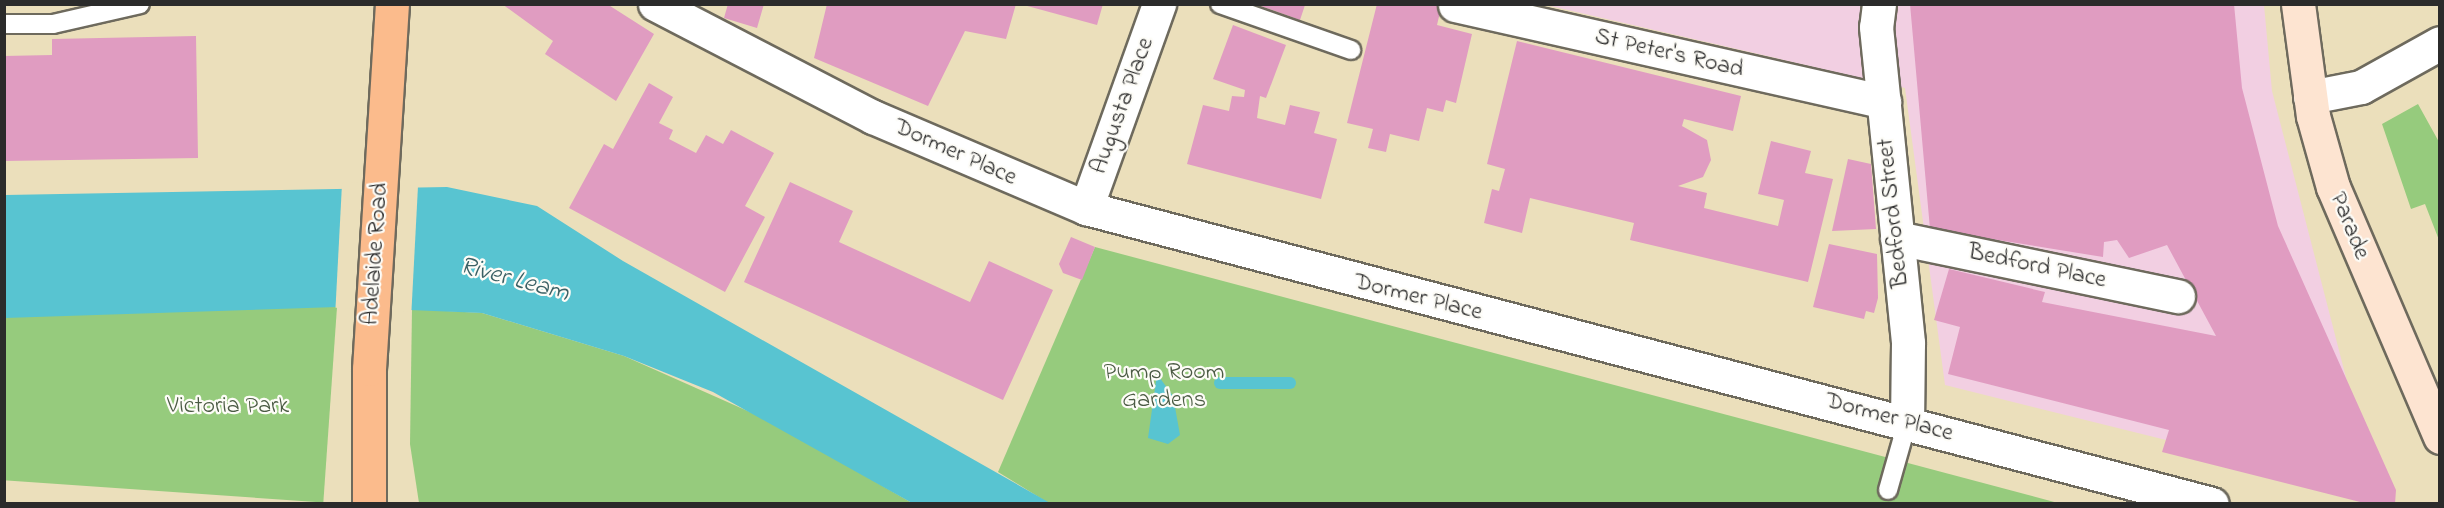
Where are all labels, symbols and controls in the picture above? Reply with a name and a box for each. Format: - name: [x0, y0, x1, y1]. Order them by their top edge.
- street label: St Peter's Road: [1592, 23, 1746, 85]
- street label: Augusta Place: [1085, 34, 1161, 178]
- street label: Dormer Place: [889, 113, 1021, 193]
- street label: Bedford Street: [1872, 137, 1916, 289]
- street label: Adelaide Road: [357, 182, 395, 326]
- street label: Parade: [2323, 188, 2375, 264]
- street label: Bedford Place: [1965, 238, 2109, 296]
- water label: River Leam: [456, 251, 572, 311]
- street label: Dormer Place: [1351, 268, 1485, 328]
- park label: Pump Room Gardens: [1104, 359, 1224, 415]
- street label: Dormer Place: [1822, 387, 1956, 449]
- park label: Victoria Park: [167, 393, 289, 421]

